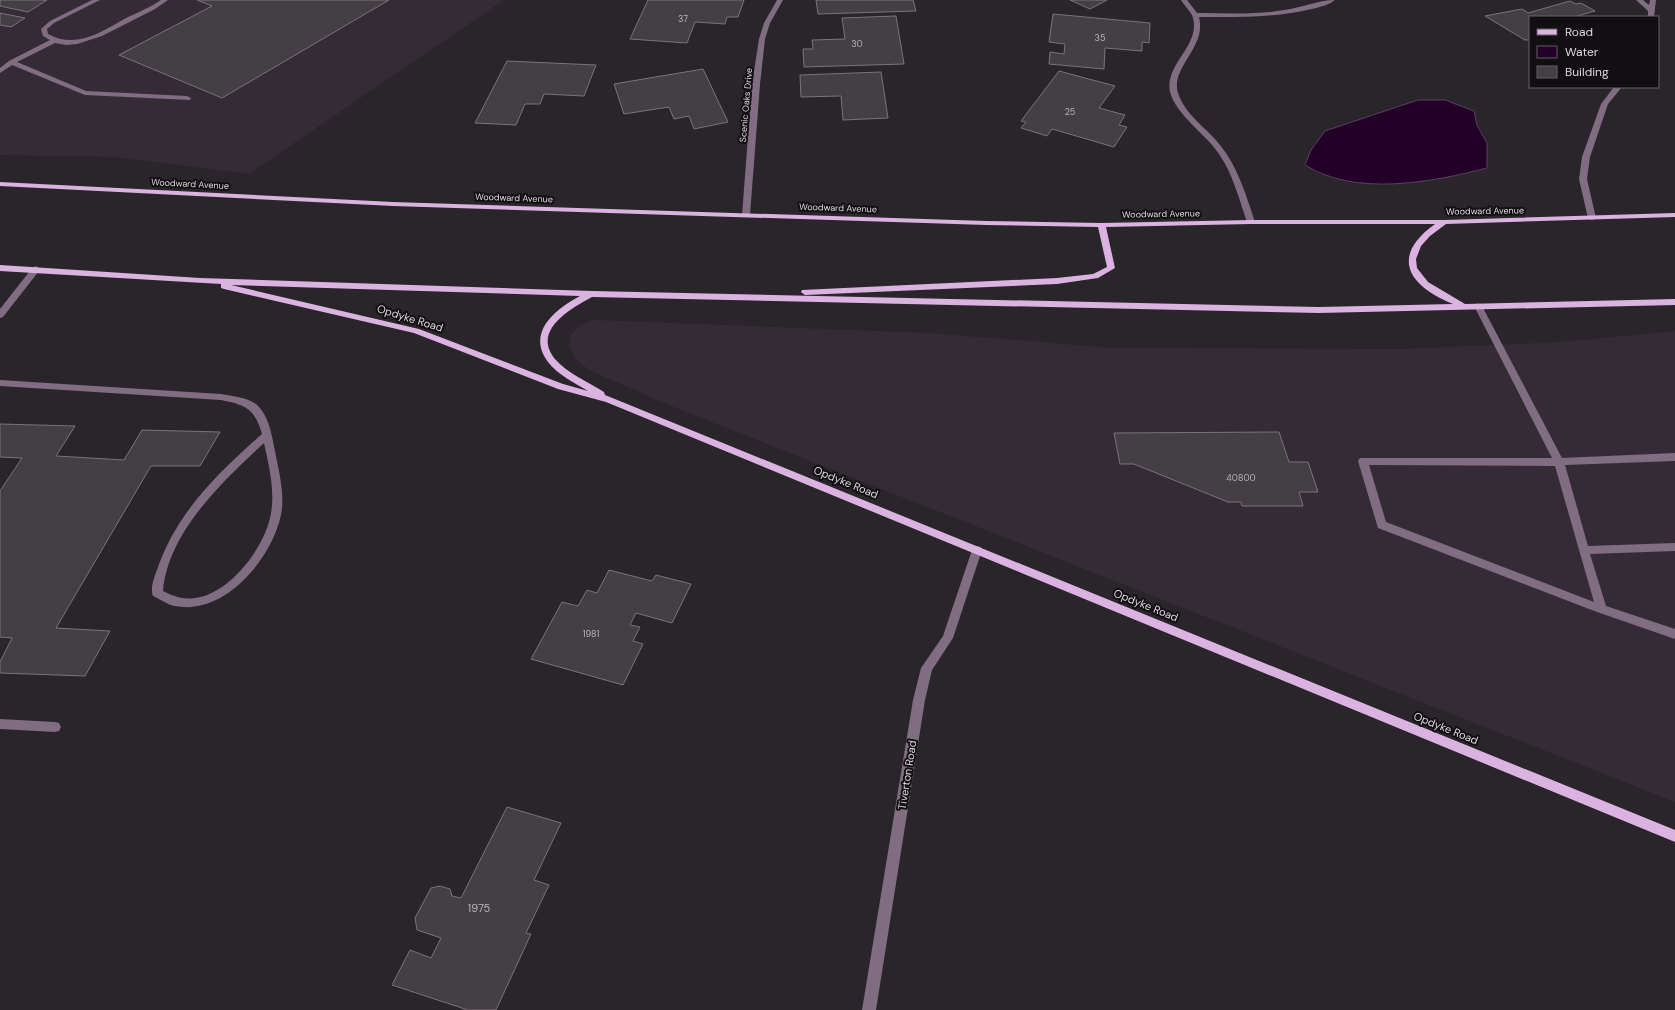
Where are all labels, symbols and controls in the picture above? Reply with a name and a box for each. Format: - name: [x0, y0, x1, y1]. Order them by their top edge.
- house number: 37: [678, 13, 688, 25]
- legend: [1529, 16, 1659, 88]
- text: Road: [1565, 24, 1593, 40]
- house number: 35: [1095, 32, 1105, 44]
- house number: 30: [851, 38, 863, 50]
- text: Water: [1565, 44, 1599, 60]
- text: Building: [1565, 64, 1609, 80]
- street label: Scenic Oaks Drive: [737, 67, 755, 143]
- house number: 25: [1065, 106, 1075, 118]
- street label: Woodward Avenue: [151, 176, 229, 192]
- street label: Woodward Avenue: [475, 191, 553, 205]
- street label: Woodward Avenue: [799, 201, 877, 215]
- street label: Woodward Avenue: [1446, 204, 1524, 218]
- street label: Woodward Avenue: [1122, 207, 1200, 221]
- street label: Opdyke Road: [375, 301, 445, 335]
- street label: Opdyke Road: [812, 463, 880, 501]
- house number: 40800: [1226, 472, 1256, 484]
- street label: Opdyke Road: [1112, 586, 1180, 624]
- house number: 1981: [583, 628, 599, 640]
- street label: Opdyke Road: [1412, 709, 1480, 747]
- street label: Tiverton Road: [895, 739, 919, 811]
- house number: 1975: [468, 901, 490, 915]

